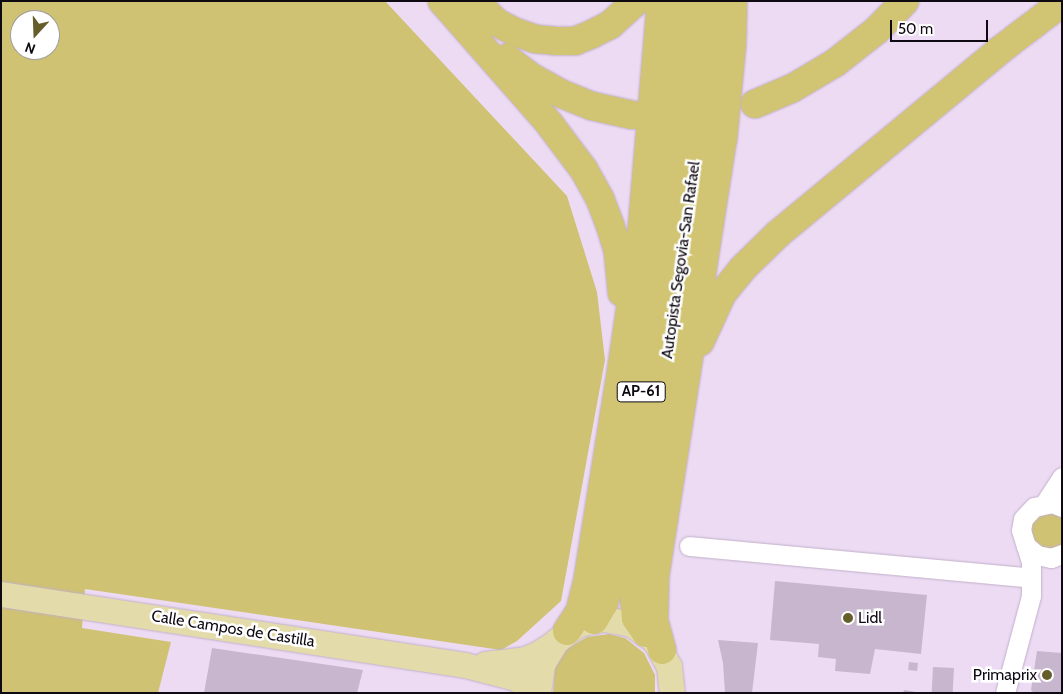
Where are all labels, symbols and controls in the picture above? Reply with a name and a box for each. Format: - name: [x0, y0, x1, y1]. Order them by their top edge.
- north arrow: [10, 10, 60, 60]
- scale bar: [893, 10, 990, 42]
- text: 50 m: [898, 20, 933, 38]
- text: N: [22, 38, 38, 58]
- street label: Autopista Segovia-San Rafael: [658, 160, 704, 360]
- road number: AP-61: [616, 380, 666, 404]
- street label: Calle Campos de Castilla: [150, 607, 316, 651]
- place label: Lidl: [858, 608, 882, 628]
- marker: Lidl: [842, 612, 854, 624]
- place label: Primaprix: [973, 665, 1037, 685]
- marker: Primaprix: [1041, 669, 1053, 681]

